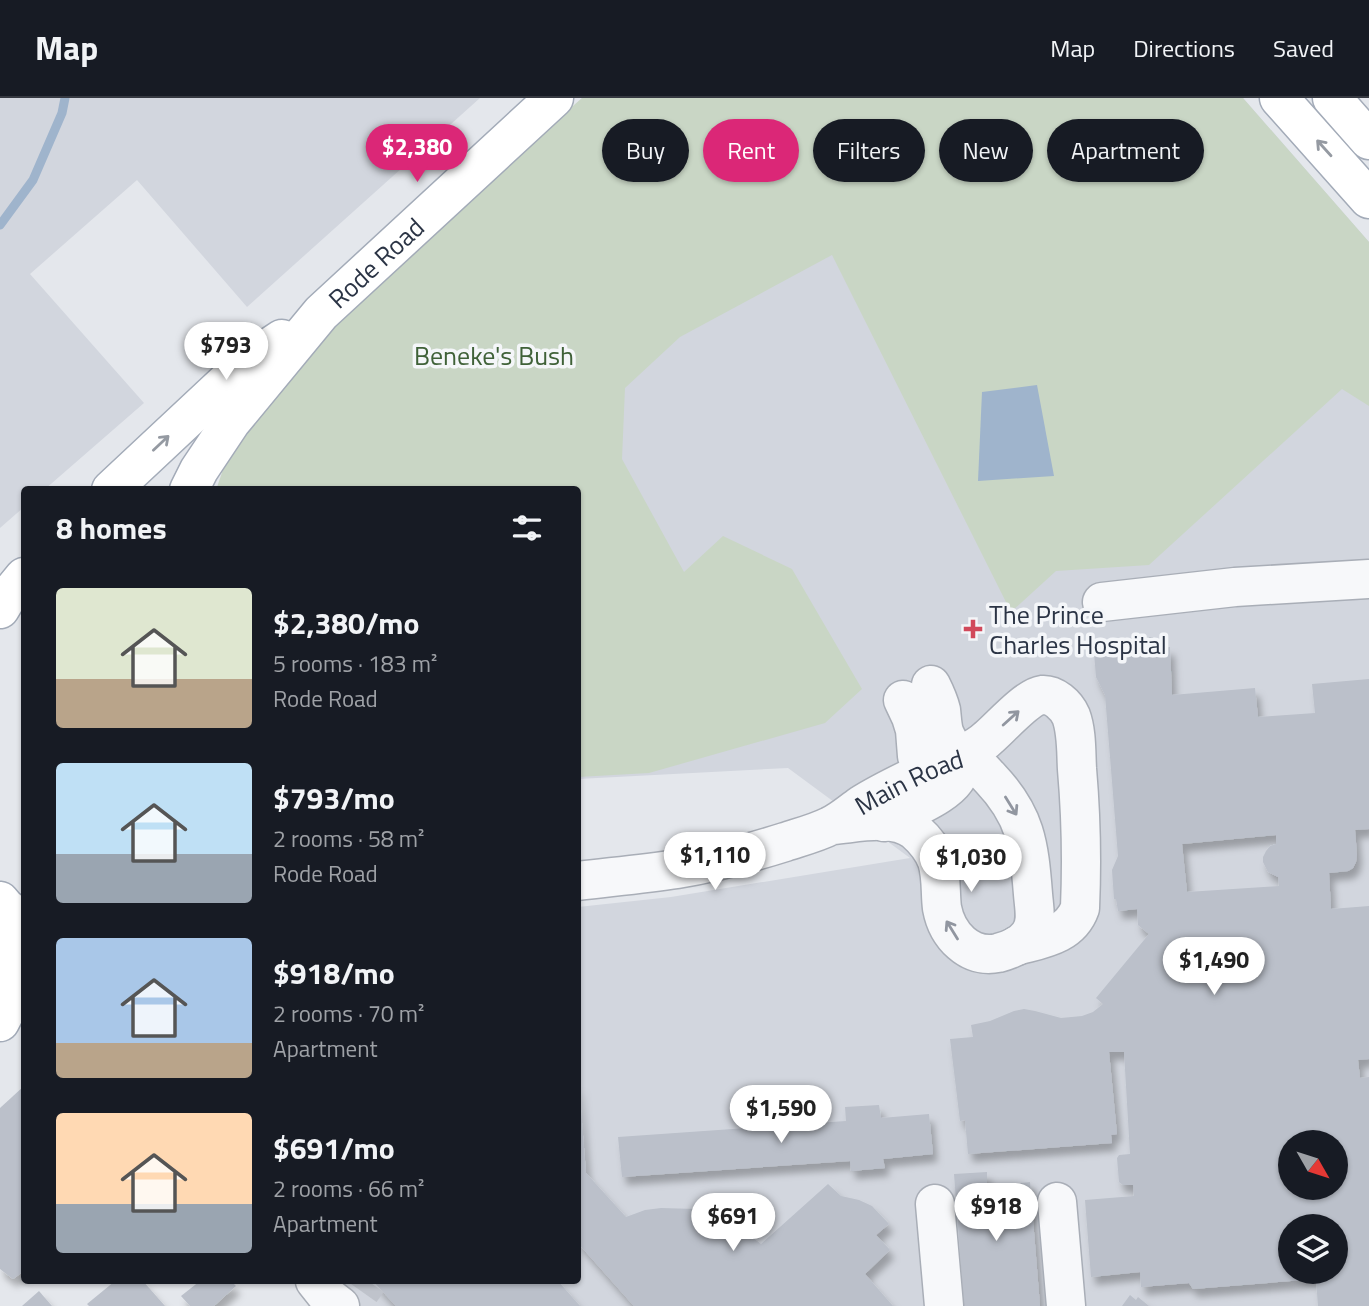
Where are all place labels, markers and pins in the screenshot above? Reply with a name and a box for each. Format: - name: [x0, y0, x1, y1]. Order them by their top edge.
- pin: $2,380: [360, 125, 474, 184]
- pin: $793: [185, 322, 267, 382]
- place label: The Prince Charles Hospital: [989, 595, 1167, 664]
- marker: The Prince Charles Hospital: [963, 619, 983, 639]
- pin: $1,110: [658, 832, 772, 892]
- pin: $1,030: [914, 834, 1028, 894]
- pin: $1,490: [1157, 937, 1271, 997]
- pin: $1,590: [724, 1086, 838, 1145]
- pin: $918: [955, 1184, 1037, 1243]
- pin: $691: [692, 1194, 774, 1253]

